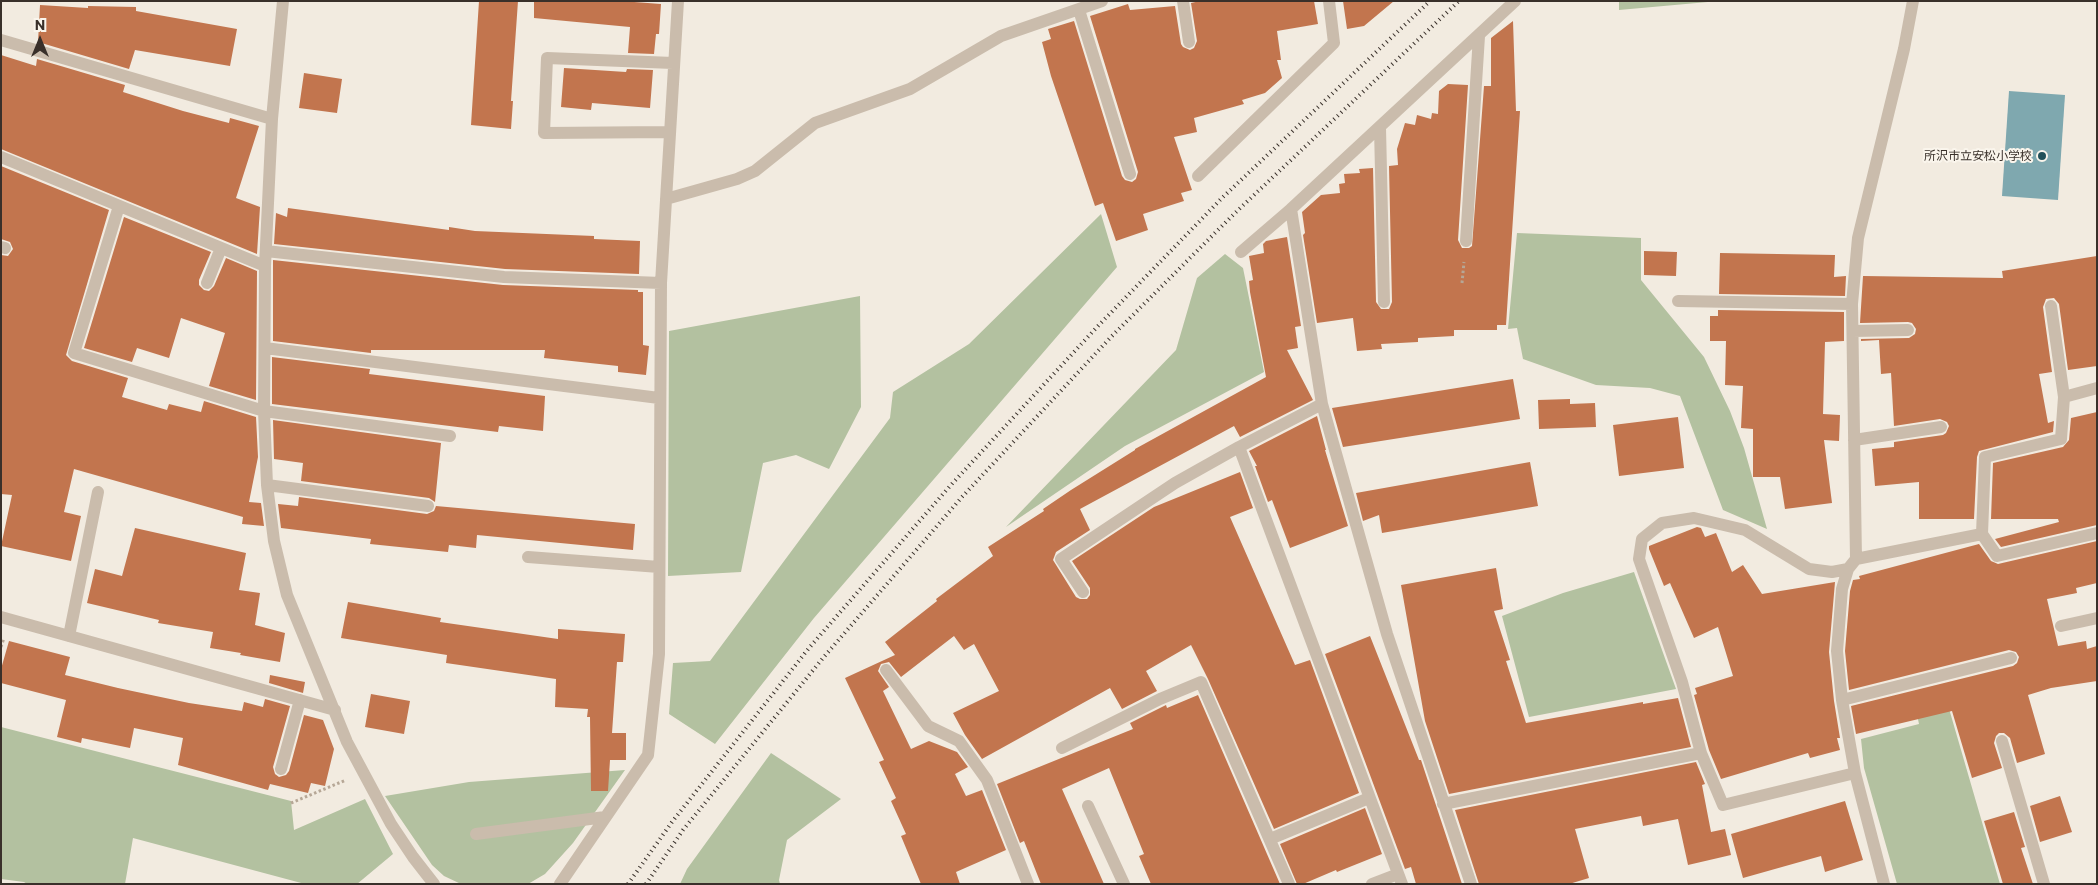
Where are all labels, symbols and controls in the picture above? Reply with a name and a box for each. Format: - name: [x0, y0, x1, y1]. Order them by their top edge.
- north arrow: [15, 15, 65, 65]
- text: N: [35, 16, 45, 33]
- place label: 所沢市立安松小学校: [1924, 149, 2032, 163]
- marker: 所沢市立安松小学校: [2036, 150, 2048, 162]

